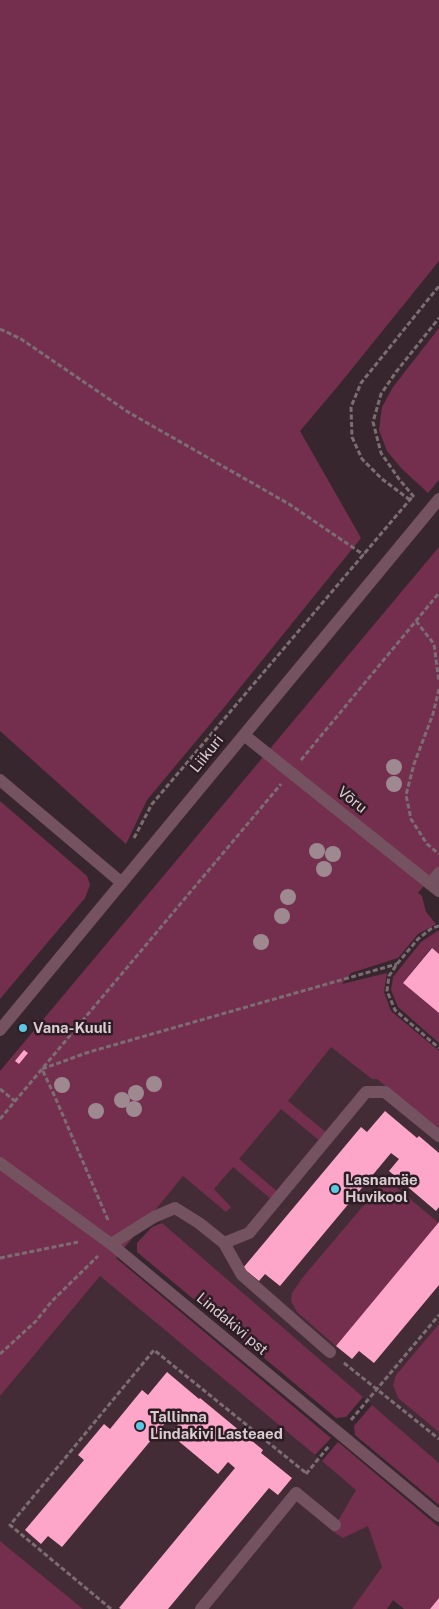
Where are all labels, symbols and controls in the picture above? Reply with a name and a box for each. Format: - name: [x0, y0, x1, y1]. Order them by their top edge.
- street label: Liikuri: [187, 732, 227, 776]
- street label: Võru: [334, 783, 370, 817]
- place label: Vana-Kuuli: [33, 1019, 111, 1037]
- marker: Vana-Kuuli: [17, 1022, 29, 1034]
- place label: Lasnamäe Huvikool: [345, 1171, 418, 1206]
- marker: Lasnamäe Huvikool: [329, 1183, 341, 1195]
- street label: Lindakivi pst: [193, 1289, 271, 1359]
- place label: Tallinna Lindakivi Lasteaed: [150, 1408, 283, 1443]
- marker: Tallinna Lindakivi Lasteaed: [134, 1420, 146, 1432]

